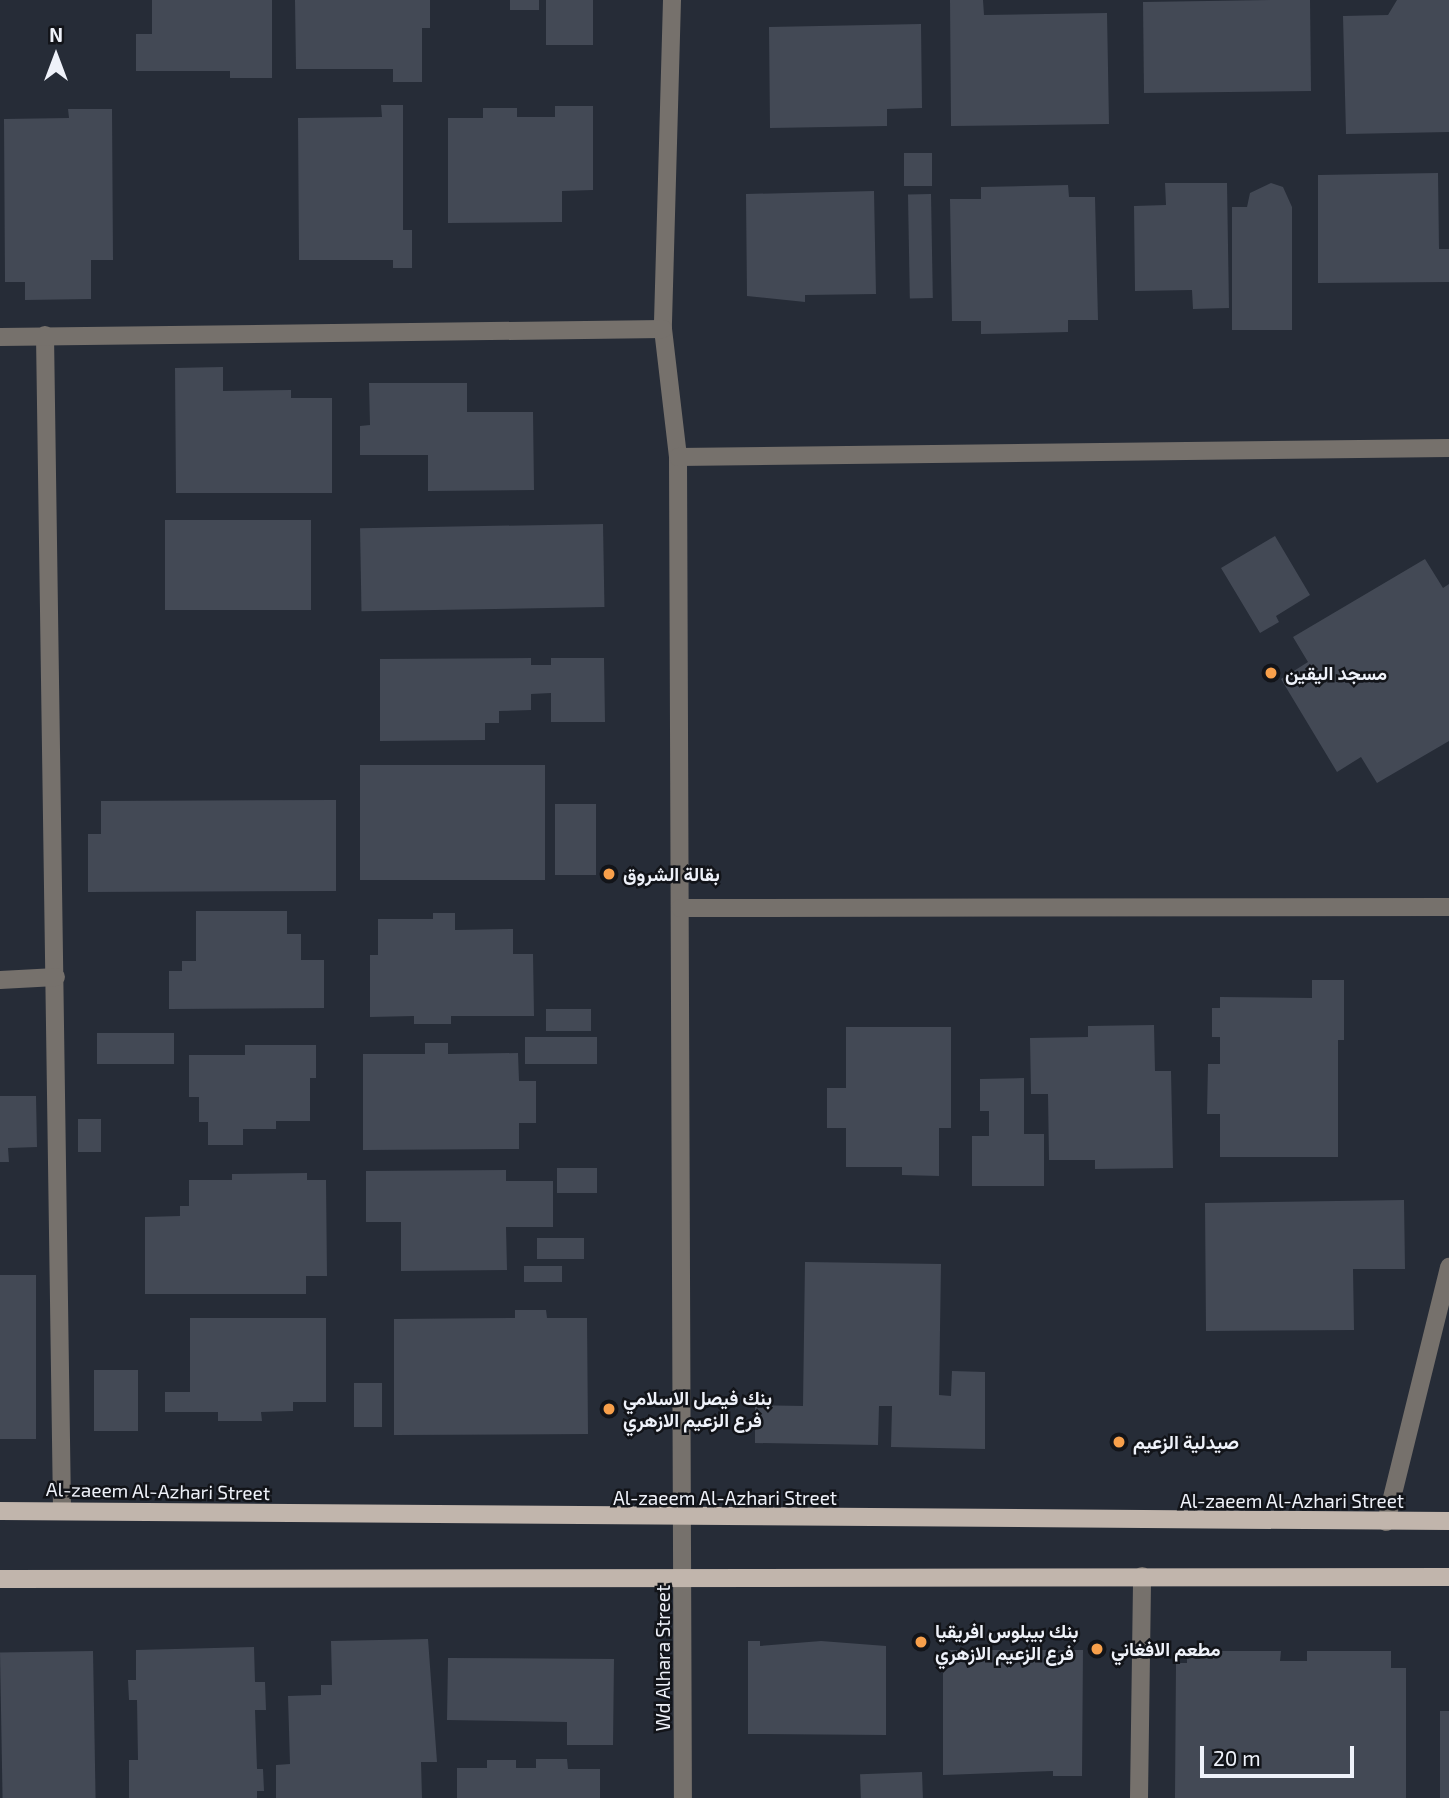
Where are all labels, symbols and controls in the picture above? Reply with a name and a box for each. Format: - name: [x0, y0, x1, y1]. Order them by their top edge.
- north arrow: [21, 21, 91, 91]
- text: N: [49, 23, 63, 46]
- place label: مسجد اليقين: [1285, 662, 1387, 684]
- marker: مسجد اليقين: [1263, 665, 1279, 681]
- place label: بقالة الشروق: [623, 863, 720, 885]
- marker: بقالة الشروق: [601, 866, 617, 882]
- place label: بنك فيصل الاسلامي فرع الزعيم الازهري: [623, 1387, 772, 1431]
- marker: بنك فيصل الاسلامي فرع الزعيم الازهري: [601, 1401, 617, 1417]
- place label: صيدلية الزعيم: [1133, 1431, 1239, 1453]
- marker: صيدلية الزعيم: [1111, 1434, 1127, 1450]
- street label: Al-zaeem Al-Azhari Street: [45, 1478, 271, 1504]
- street label: Al-zaeem Al-Azhari Street: [613, 1487, 837, 1509]
- street label: Al-zaeem Al-Azhari Street: [1180, 1490, 1404, 1512]
- street label: Wd Alhara Street: [652, 1585, 674, 1731]
- place label: بنك بيبلوس افريقيا فرع الزعيم الازهري: [935, 1620, 1079, 1664]
- marker: بنك بيبلوس افريقيا فرع الزعيم الازهري: [913, 1634, 929, 1650]
- place label: مطعم الافغاني: [1111, 1638, 1221, 1660]
- marker: مطعم الافغاني: [1089, 1641, 1105, 1657]
- scale bar: [1204, 1731, 1358, 1775]
- text: 20 m: [1213, 1745, 1261, 1770]

